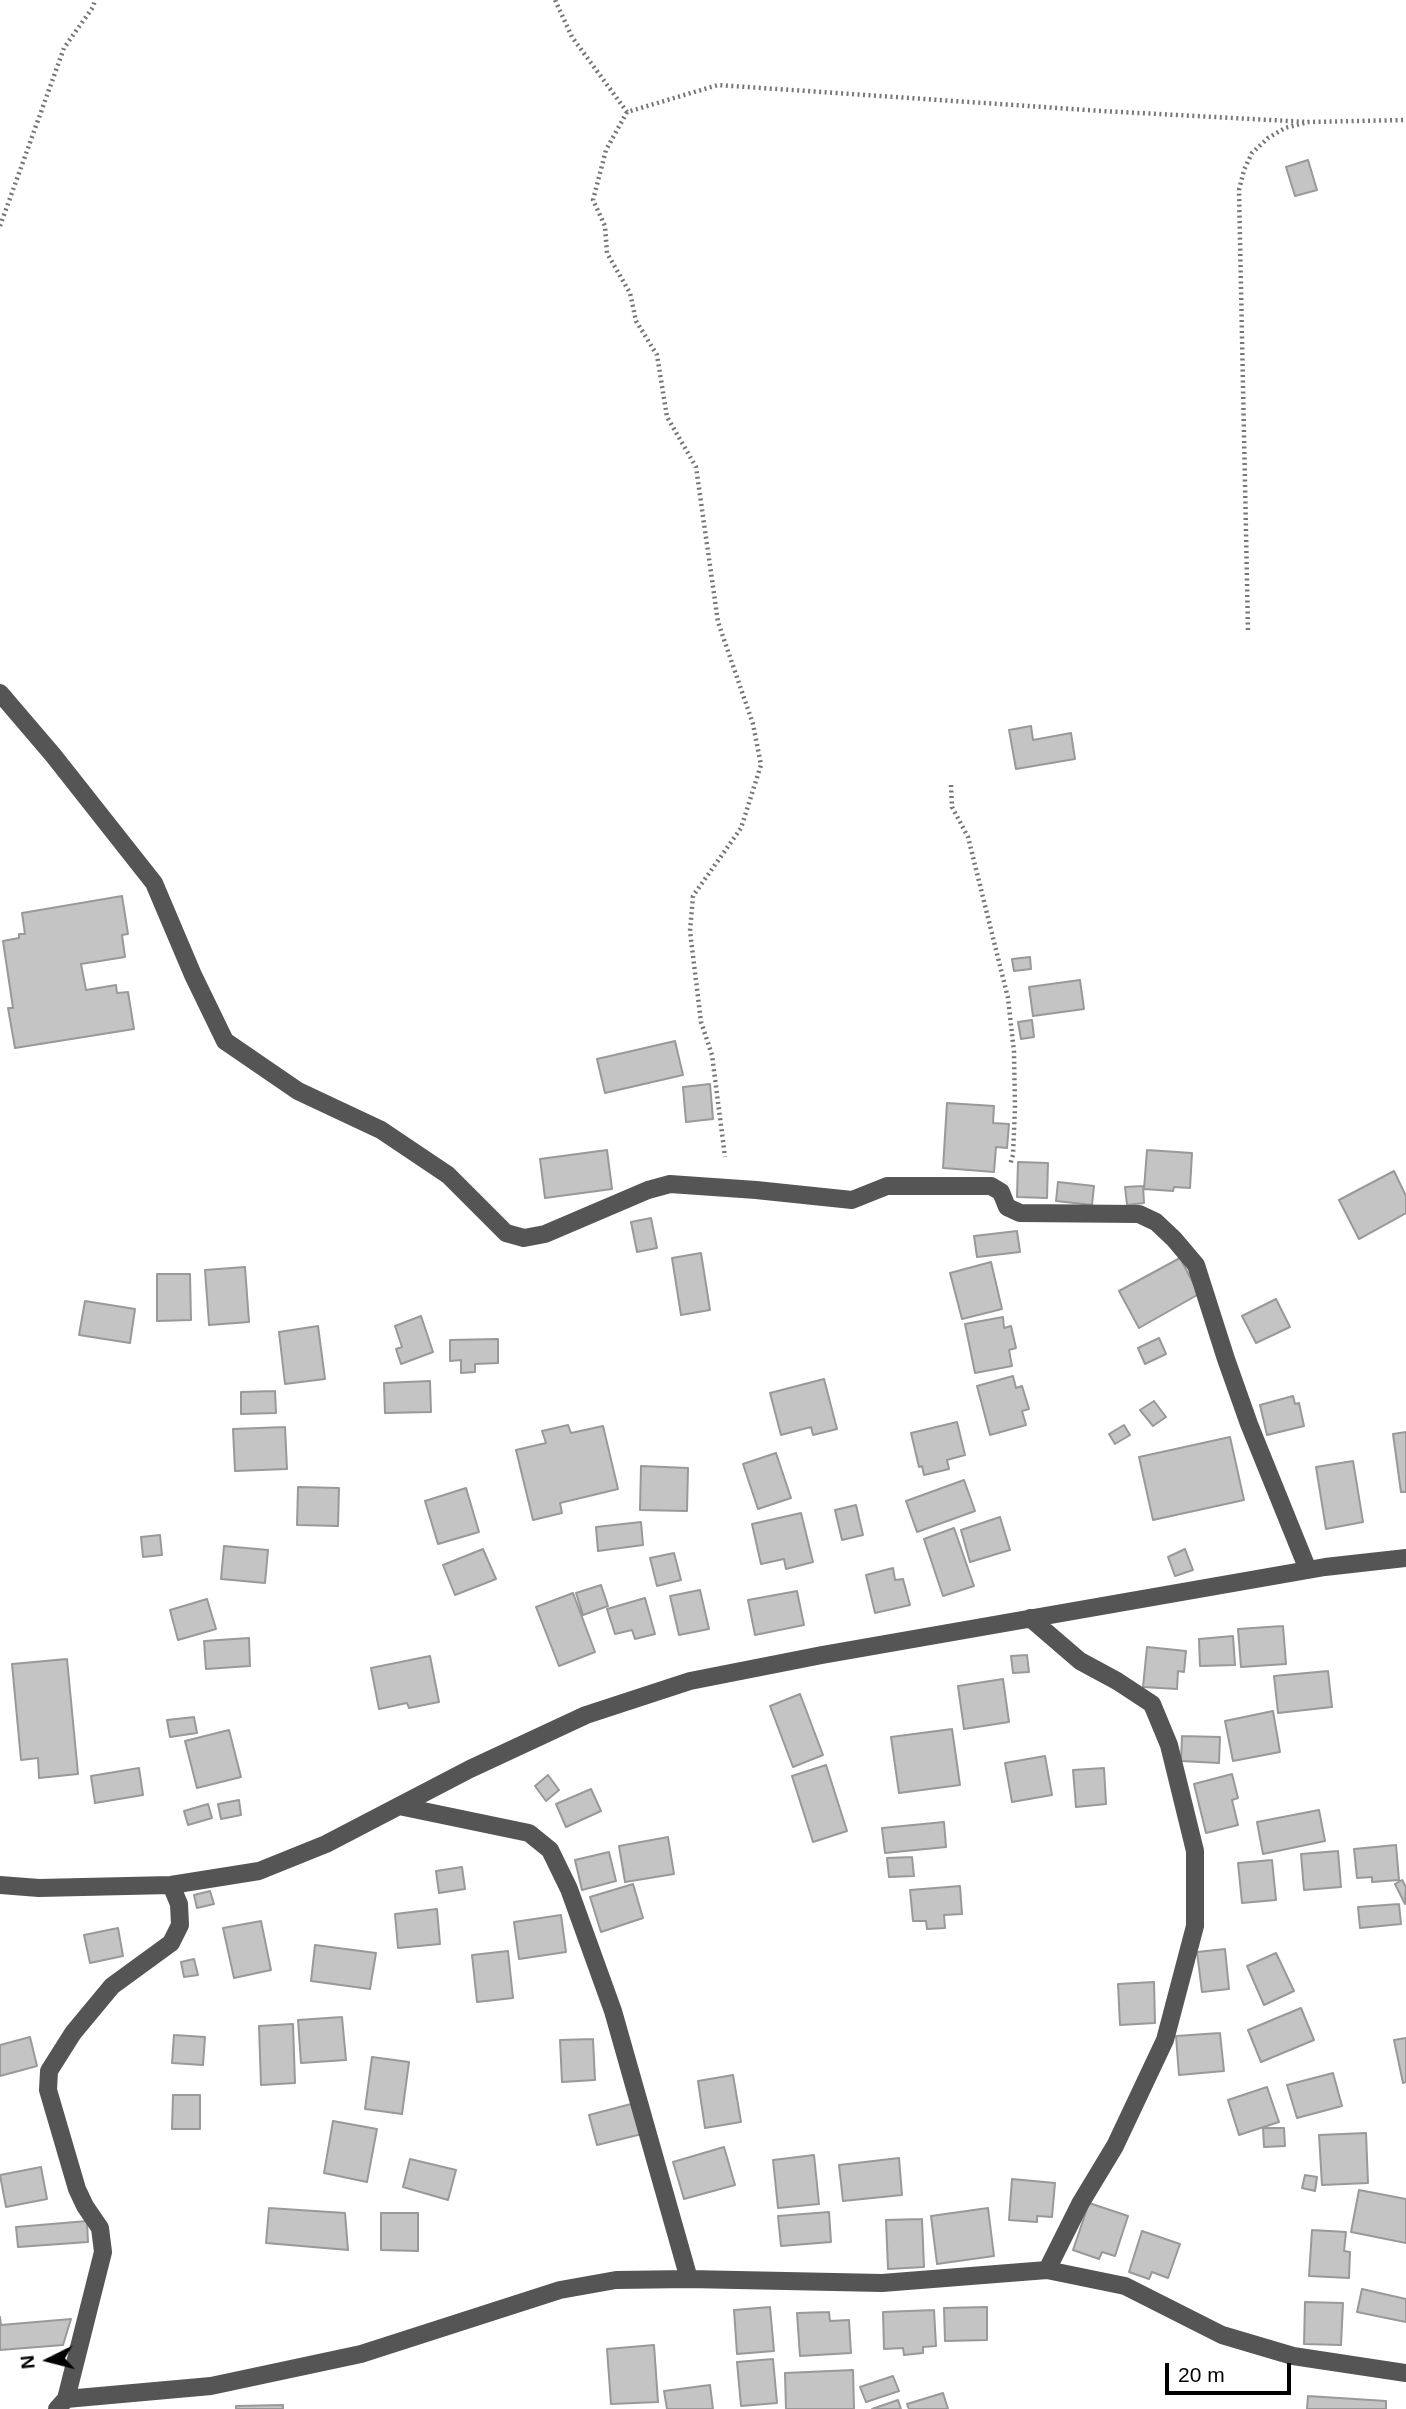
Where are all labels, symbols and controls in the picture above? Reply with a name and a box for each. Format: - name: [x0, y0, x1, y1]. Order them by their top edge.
- north arrow: [14, 2325, 84, 2395]
- scale bar: [1168, 2350, 1294, 2394]
- text: N: [16, 2354, 39, 2370]
- text: 20 m: [1178, 2363, 1225, 2386]

